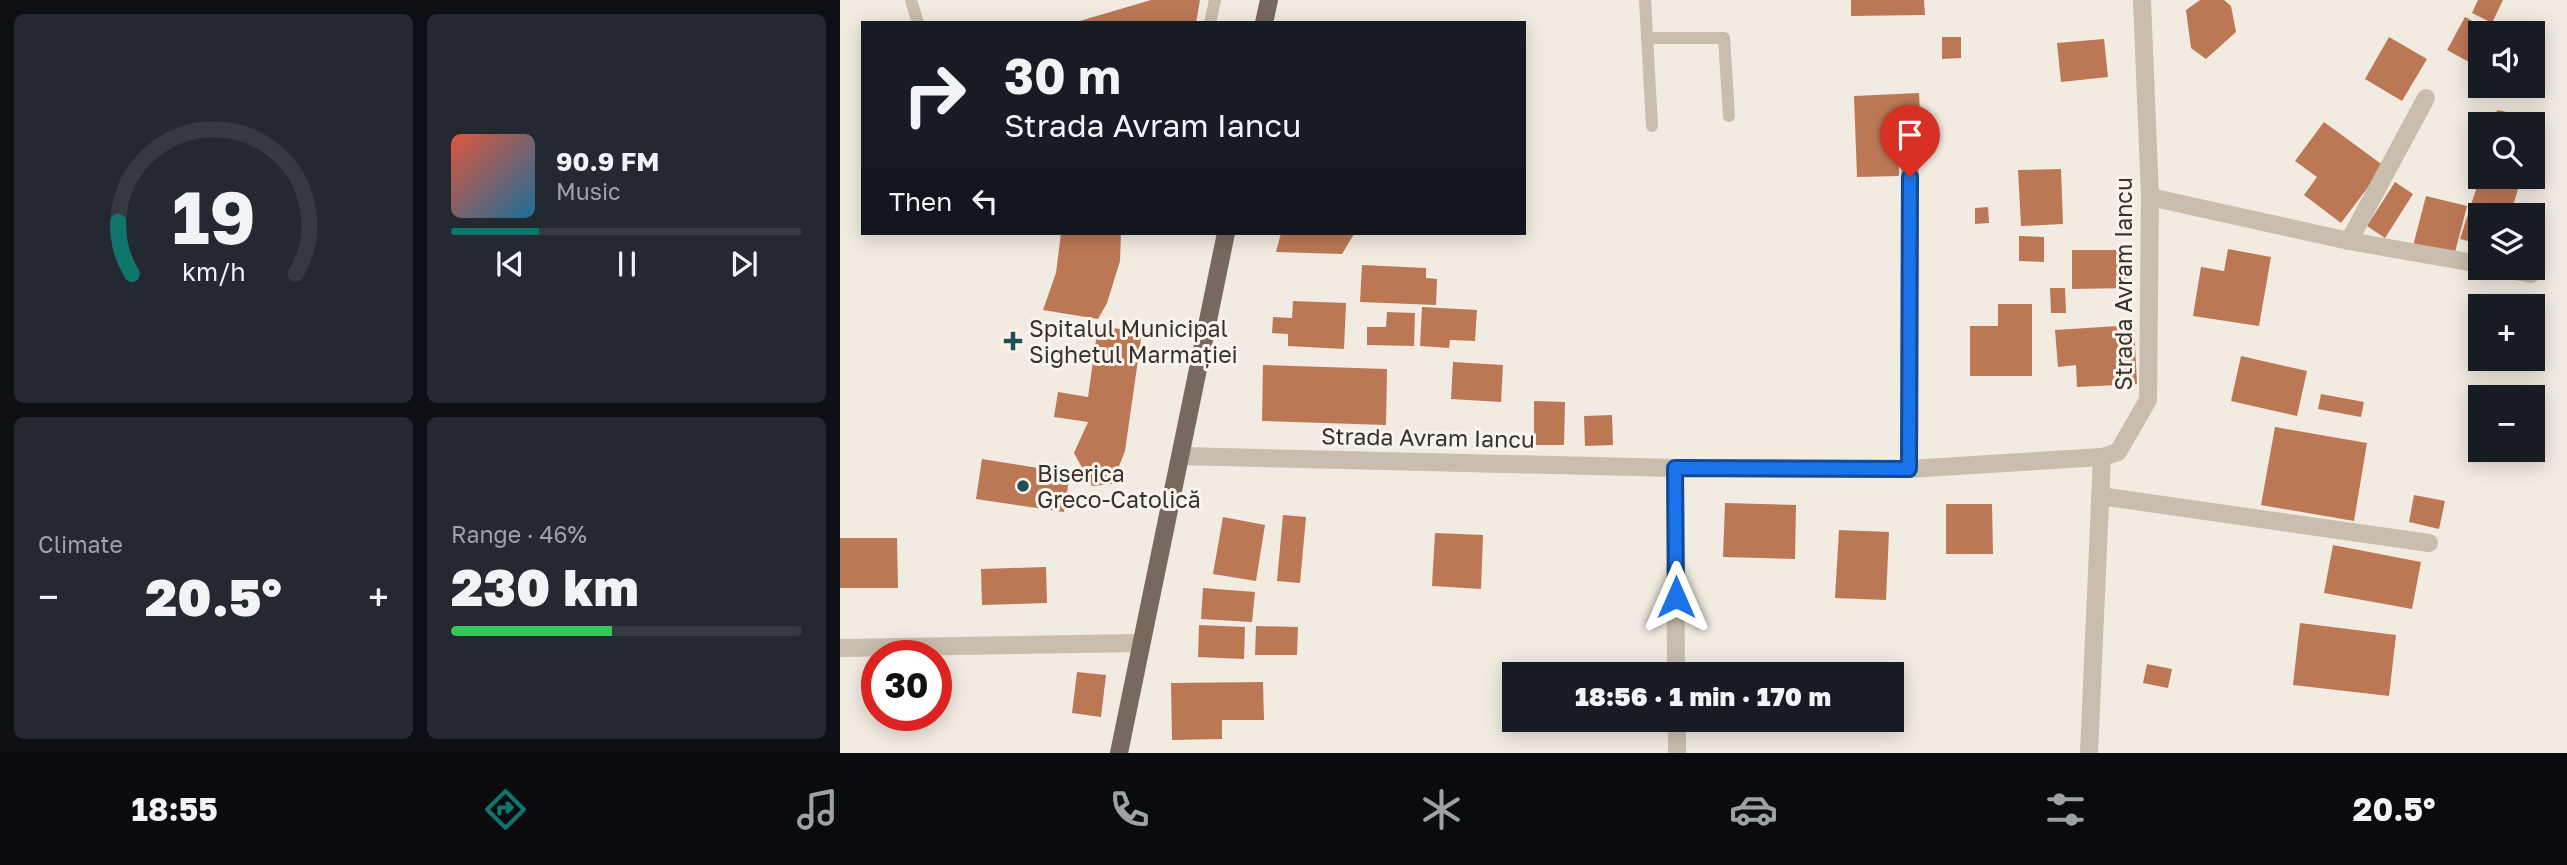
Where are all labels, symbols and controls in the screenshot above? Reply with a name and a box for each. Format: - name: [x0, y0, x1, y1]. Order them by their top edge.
- map controls: [2468, 21, 2545, 462]
- button: sound: [2468, 21, 2545, 98]
- text: 30 m: [1004, 46, 1121, 105]
- icon: right: [889, 49, 980, 140]
- pin: [1880, 105, 1940, 177]
- text: Strada Avram Iancu: [1004, 106, 1301, 144]
- button: search: [2468, 112, 2545, 189]
- icon: arrive: [1891, 116, 1929, 154]
- text: 90.9 FM: [556, 146, 659, 177]
- text: 19: [172, 174, 255, 261]
- text: Music: [556, 177, 621, 205]
- street label: Strada Avram Iancu: [2109, 177, 2137, 391]
- icon: left: [966, 182, 1004, 220]
- text: Then: [889, 186, 952, 217]
- button: layers: [2468, 203, 2545, 280]
- icon: previous: [491, 245, 529, 283]
- icon: pause: [608, 245, 646, 283]
- icon: next: [725, 245, 763, 283]
- text: km/h: [182, 256, 245, 287]
- button: +: [2468, 294, 2545, 371]
- place label: Spitalul Municipal Sighetul Marmației: [1029, 314, 1238, 369]
- marker: Spitalul Municipal Sighetul Marmației: [1003, 331, 1023, 351]
- button: −: [2468, 385, 2545, 462]
- street label: Strada Avram Iancu: [1321, 421, 1535, 453]
- place label: Biserica Greco-Catolică: [1037, 459, 1201, 513]
- marker: Biserica Greco-Catolică: [1015, 478, 1031, 494]
- text: Range · 46%: [451, 520, 587, 548]
- text: Climate: [38, 530, 123, 558]
- text: 230 km: [451, 555, 639, 617]
- position arrow: [1639, 560, 1713, 634]
- text: 20.5°: [145, 565, 282, 627]
- text: −: [38, 574, 59, 619]
- text: +: [368, 574, 389, 619]
- speed limit sign: 30: [861, 640, 952, 731]
- text: 18:56 · 1 min · 170 m: [1575, 681, 1831, 712]
- icon: directions: [481, 785, 530, 834]
- icon: music: [793, 785, 842, 834]
- icon: phone: [1105, 785, 1154, 834]
- icon: climate: [1417, 785, 1466, 834]
- icon: car: [1729, 785, 1778, 834]
- icon: filters: [2041, 785, 2090, 834]
- text: 18:55: [132, 790, 218, 828]
- text: 20.5°: [2353, 790, 2435, 828]

